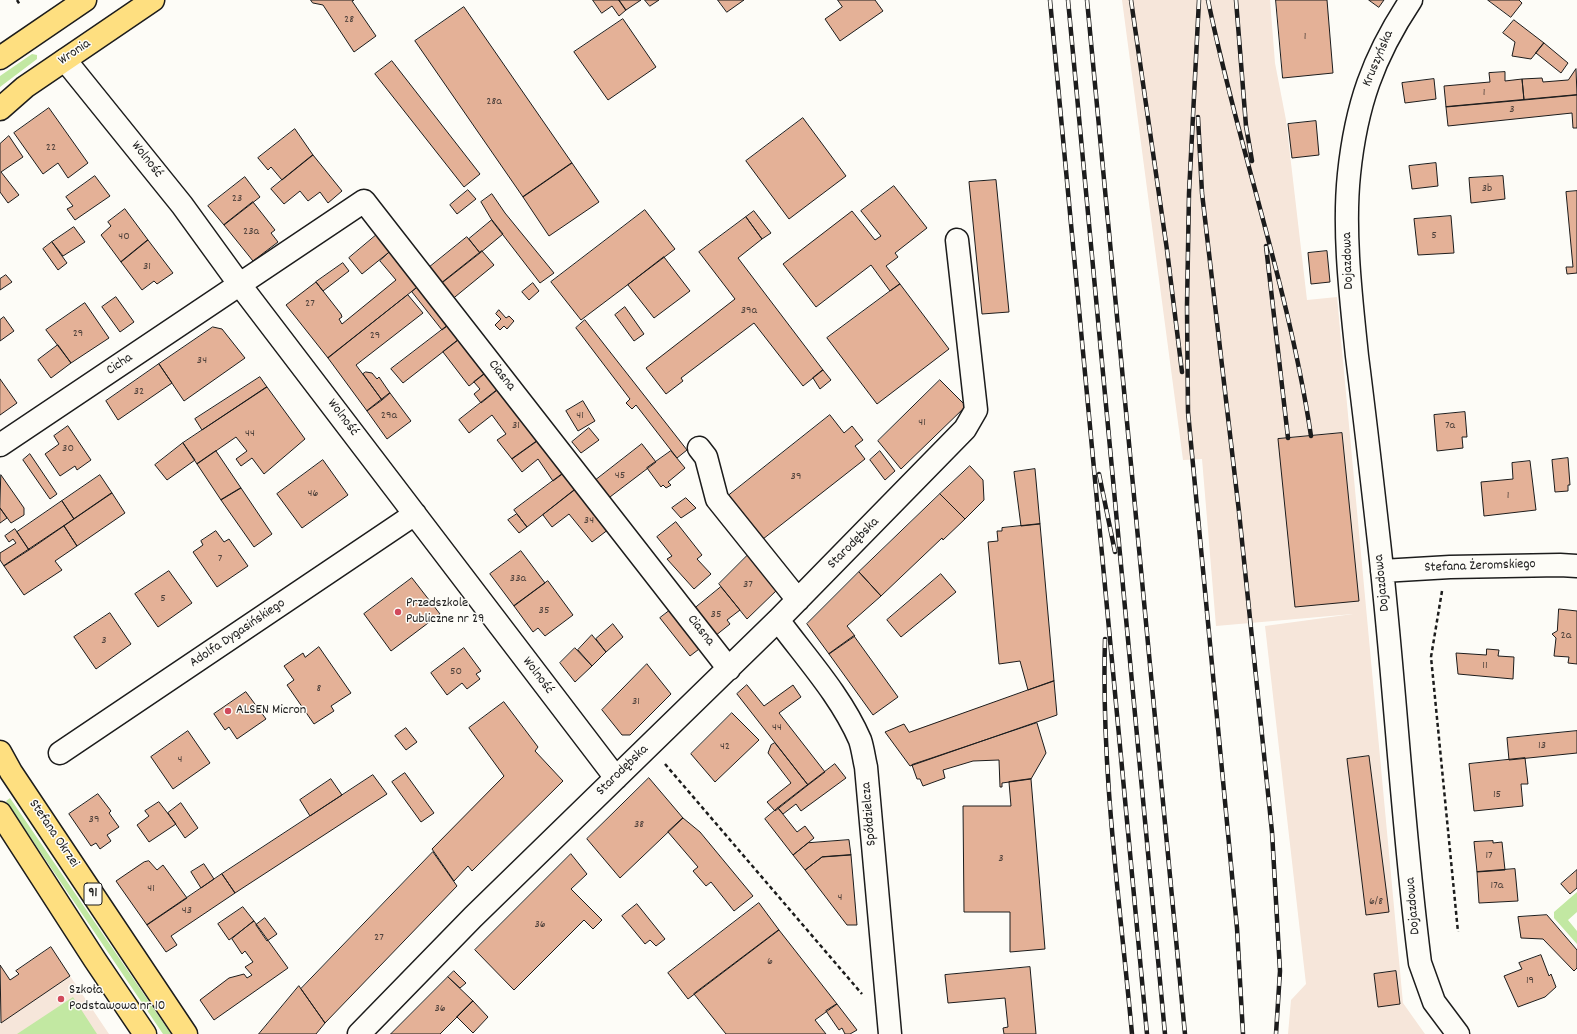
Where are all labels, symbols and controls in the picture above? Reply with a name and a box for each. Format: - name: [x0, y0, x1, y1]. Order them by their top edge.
- house number: 28: [344, 13, 354, 27]
- street label: Kruszyńska: [1360, 28, 1398, 90]
- house number: 1: [1304, 30, 1306, 44]
- street label: Wronia: [56, 36, 94, 70]
- house number: 1: [1483, 86, 1485, 100]
- house number: 28a: [486, 95, 502, 109]
- house number: 3: [1509, 103, 1515, 117]
- street label: Wolność: [126, 138, 166, 182]
- house number: 22: [46, 141, 56, 155]
- house number: 3b: [1482, 182, 1492, 196]
- house number: 23: [232, 192, 242, 206]
- house number: 23a: [243, 225, 259, 239]
- house number: 5: [1431, 229, 1437, 243]
- house number: 40: [118, 230, 130, 244]
- street label: Dojazdowa: [1340, 232, 1358, 290]
- house number: 31: [143, 260, 151, 274]
- house number: 27: [305, 297, 315, 311]
- house number: 39a: [741, 304, 757, 318]
- house number: 29: [73, 327, 83, 341]
- house number: 29: [370, 329, 380, 343]
- street label: Cicha: [104, 350, 136, 380]
- house number: 34: [197, 354, 207, 368]
- street label: Ciasna: [484, 357, 518, 395]
- house number: 32: [134, 385, 144, 399]
- street label: Wolność: [323, 396, 361, 440]
- house number: 29a: [381, 409, 397, 423]
- house number: 41: [576, 409, 584, 423]
- house number: 41: [918, 416, 926, 430]
- house number: 31: [512, 419, 520, 433]
- house number: 7a: [1445, 419, 1455, 433]
- house number: 44: [245, 427, 255, 441]
- house number: 30: [62, 442, 74, 456]
- house number: 45: [615, 469, 625, 483]
- house number: 39: [791, 470, 801, 484]
- house number: 46: [308, 487, 318, 501]
- house number: 1: [1507, 489, 1509, 503]
- house number: 34: [584, 514, 594, 528]
- street label: Starodębska: [825, 515, 883, 573]
- house number: 7: [218, 552, 222, 566]
- street label: Dojazdowa: [1372, 554, 1394, 612]
- street label: Stefana Żeromskiego: [1424, 557, 1536, 577]
- house number: 33a: [510, 572, 526, 586]
- house number: 37: [743, 578, 753, 592]
- house number: 5: [160, 592, 166, 606]
- street label: Adolfa Dygasińskiego: [187, 596, 289, 672]
- place label: Przedszkole Publiczne nr 29: [406, 596, 485, 628]
- house number: 35: [539, 604, 549, 618]
- marker: Przedszkole Publiczne nr 29: [393, 607, 403, 617]
- house number: 35: [711, 608, 721, 622]
- street label: Ciasna: [683, 612, 717, 650]
- house number: 2a: [1561, 629, 1571, 643]
- house number: 3: [101, 634, 107, 648]
- street label: Wolność: [518, 654, 556, 698]
- house number: 11: [1482, 659, 1488, 673]
- house number: 50: [450, 665, 462, 679]
- house number: 8: [317, 682, 321, 696]
- house number: 31: [632, 695, 640, 709]
- place label: ALSEN Micron: [236, 703, 306, 719]
- marker: ALSEN Micron: [223, 706, 233, 716]
- house number: 44: [772, 721, 782, 735]
- house number: 13: [1538, 739, 1546, 753]
- house number: 42: [720, 740, 730, 754]
- street label: Starodębska: [593, 742, 653, 800]
- house number: 4: [178, 753, 182, 767]
- street label: Spółdzielcza: [859, 781, 881, 847]
- house number: 15: [1493, 788, 1501, 802]
- street label: Stefana Okrzei: [24, 797, 82, 871]
- house number: 39: [89, 813, 99, 827]
- house number: 38: [634, 818, 644, 832]
- house number: 17: [1485, 849, 1493, 863]
- house number: 3: [998, 852, 1004, 866]
- street label: Dojazdowa: [1403, 877, 1425, 935]
- house number: 17a: [1491, 879, 1503, 893]
- house number: 41: [147, 882, 155, 896]
- road number: 91: [84, 883, 102, 905]
- house number: 4: [838, 891, 842, 905]
- house number: 6/8: [1369, 895, 1383, 909]
- house number: 43: [182, 904, 192, 918]
- house number: 36: [534, 918, 546, 932]
- house number: 27: [374, 931, 384, 945]
- house number: 6: [767, 955, 773, 969]
- house number: 19: [1526, 974, 1534, 988]
- place label: Szkoła Podstawowa nr 10: [69, 983, 165, 1016]
- marker: Szkoła Podstawowa nr 10: [56, 994, 66, 1004]
- house number: 36: [434, 1002, 446, 1016]

